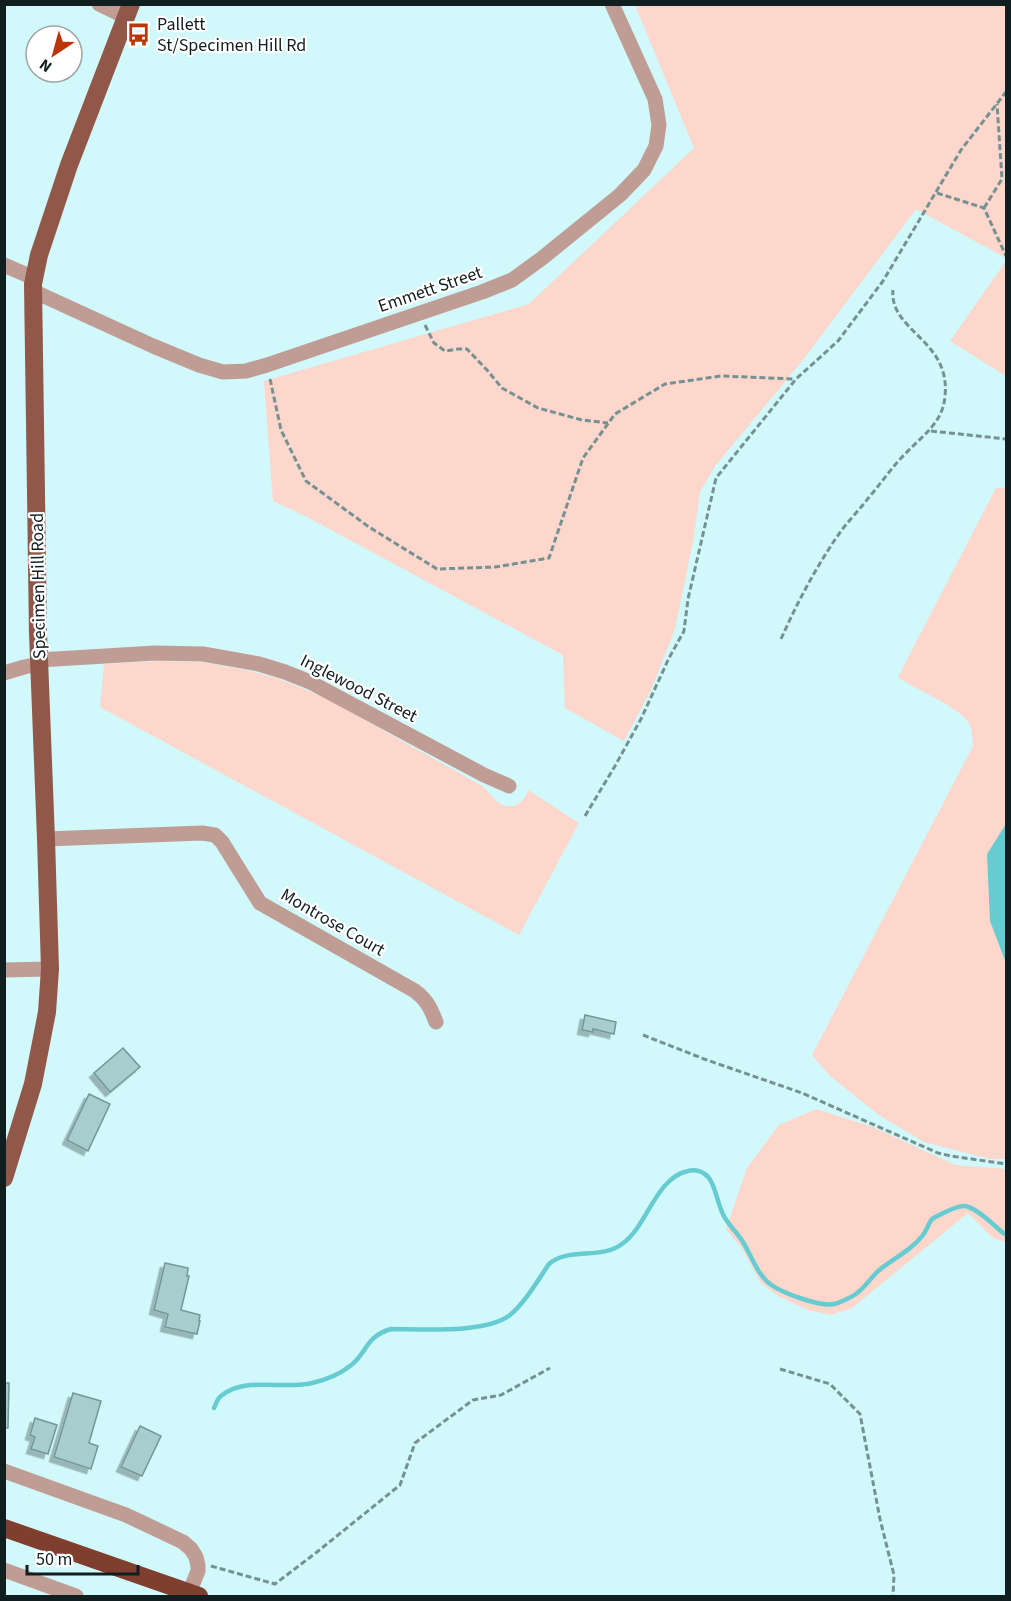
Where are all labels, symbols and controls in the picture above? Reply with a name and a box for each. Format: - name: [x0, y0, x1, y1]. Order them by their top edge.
- place label: Pallett St/Specimen Hill Rd: [157, 12, 306, 58]
- bus stop icon: Pallett St/Specimen Hill Rd: [126, 21, 152, 47]
- north arrow: [24, 24, 84, 84]
- text: N: [35, 53, 57, 77]
- street label: Emmett Street: [375, 260, 486, 319]
- street label: Specimen Hill Road: [25, 513, 52, 659]
- street label: Inglewood Street: [296, 648, 422, 729]
- street label: Montrose Court: [276, 882, 390, 962]
- scale bar: [27, 1538, 138, 1576]
- text: 50 m: [36, 1547, 72, 1572]

